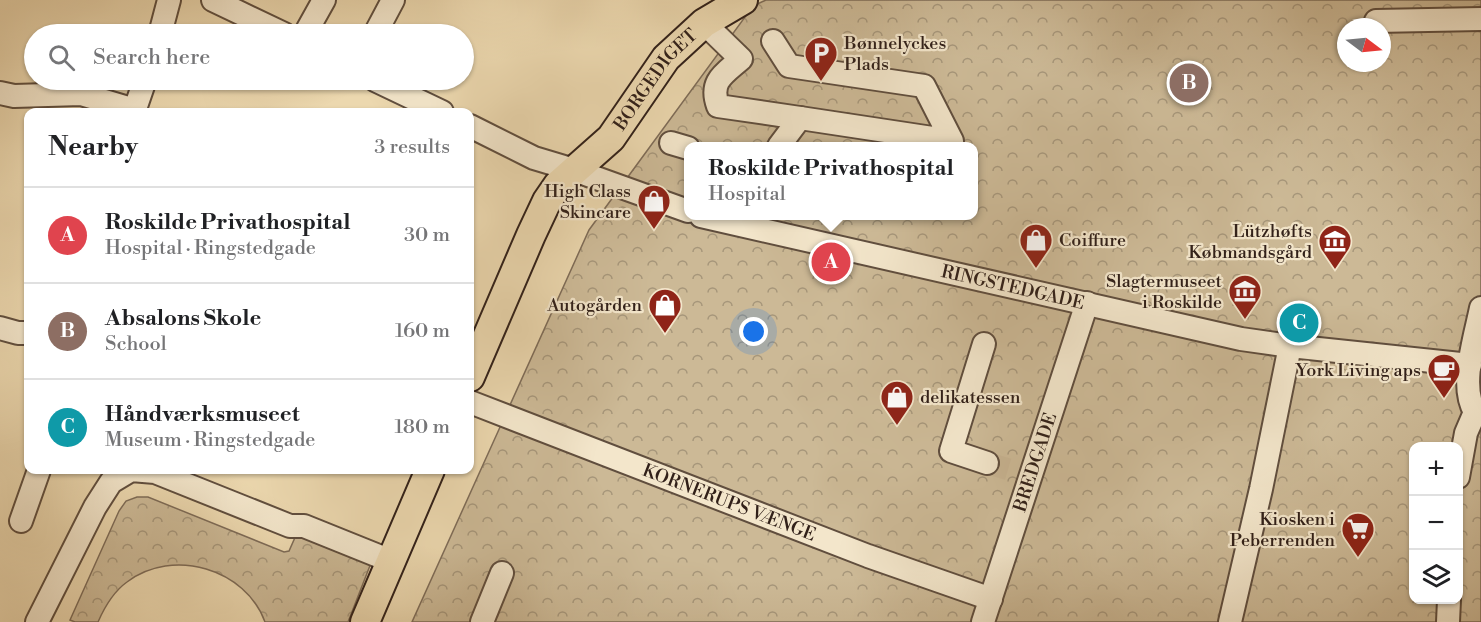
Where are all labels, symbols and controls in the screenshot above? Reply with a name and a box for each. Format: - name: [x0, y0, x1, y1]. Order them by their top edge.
- north arrow: [1337, 18, 1391, 72]
- search box: [24, 24, 474, 90]
- street label: BORGEDIGET: [608, 24, 703, 136]
- place label: Bønnelyckes Plads: [843, 32, 946, 76]
- parking icon: Bønnelyckes Plads: [803, 35, 839, 82]
- icon: search: [45, 41, 78, 74]
- text: Search here: [93, 44, 210, 71]
- pin: B: [1170, 60, 1208, 106]
- text: Nearby: [48, 131, 138, 163]
- text: 3 results: [374, 135, 450, 160]
- popup: [684, 142, 978, 220]
- text: Roskilde Privathospital: [708, 155, 954, 182]
- place label: High Class Skincare: [544, 180, 631, 224]
- text: Hospital: [708, 182, 786, 207]
- shop icon: High Class Skincare: [636, 183, 672, 230]
- text: Roskilde Privathospital: [105, 209, 350, 236]
- place label: Lützhøfts Købmandsgård: [1188, 220, 1313, 264]
- shop icon: Coiffure: [1018, 222, 1054, 269]
- text: A: [60, 223, 75, 248]
- text: 30 m: [404, 223, 450, 248]
- museum icon: Lützhøfts Købmandsgård: [1317, 223, 1353, 270]
- place label: Coiffure: [1059, 229, 1126, 252]
- text: Hospital · Ringstedgade: [105, 236, 316, 261]
- pin: A: [812, 240, 850, 284]
- street label: RINGSTEDGADE: [939, 260, 1087, 315]
- place label: Slagtermuseet i Roskilde: [1106, 270, 1223, 314]
- museum icon: Slagtermuseet i Roskilde: [1227, 273, 1263, 320]
- shop icon: Autogården: [647, 287, 683, 334]
- place label: Autogården: [546, 294, 642, 317]
- pin: C: [1280, 300, 1318, 346]
- text: Absalons Skole: [105, 305, 261, 332]
- your location: [739, 317, 768, 346]
- text: B: [60, 319, 75, 344]
- text: 160 m: [395, 319, 450, 344]
- text: School: [105, 332, 167, 357]
- cafe icon: York Living aps: [1426, 352, 1462, 399]
- place label: York Living aps: [1295, 359, 1421, 382]
- shop icon: delikatessen: [879, 379, 915, 426]
- place label: delikatessen: [920, 386, 1021, 409]
- text: Håndværksmuseet: [105, 401, 299, 428]
- street label: BREDGADE: [1008, 410, 1062, 516]
- text: C: [60, 415, 75, 440]
- text: 180 m: [395, 415, 450, 440]
- text: Museum · Ringstedgade: [105, 428, 315, 453]
- map controls: [1409, 442, 1463, 604]
- button: +: [1409, 442, 1463, 496]
- street label: KORNERUPS VÆNGE: [639, 459, 819, 547]
- button: −: [1409, 496, 1463, 550]
- place label: Kiosken i Peberrenden: [1230, 508, 1335, 552]
- supermarket icon: Kiosken i Peberrenden: [1340, 511, 1376, 558]
- button: layers: [1409, 550, 1463, 604]

